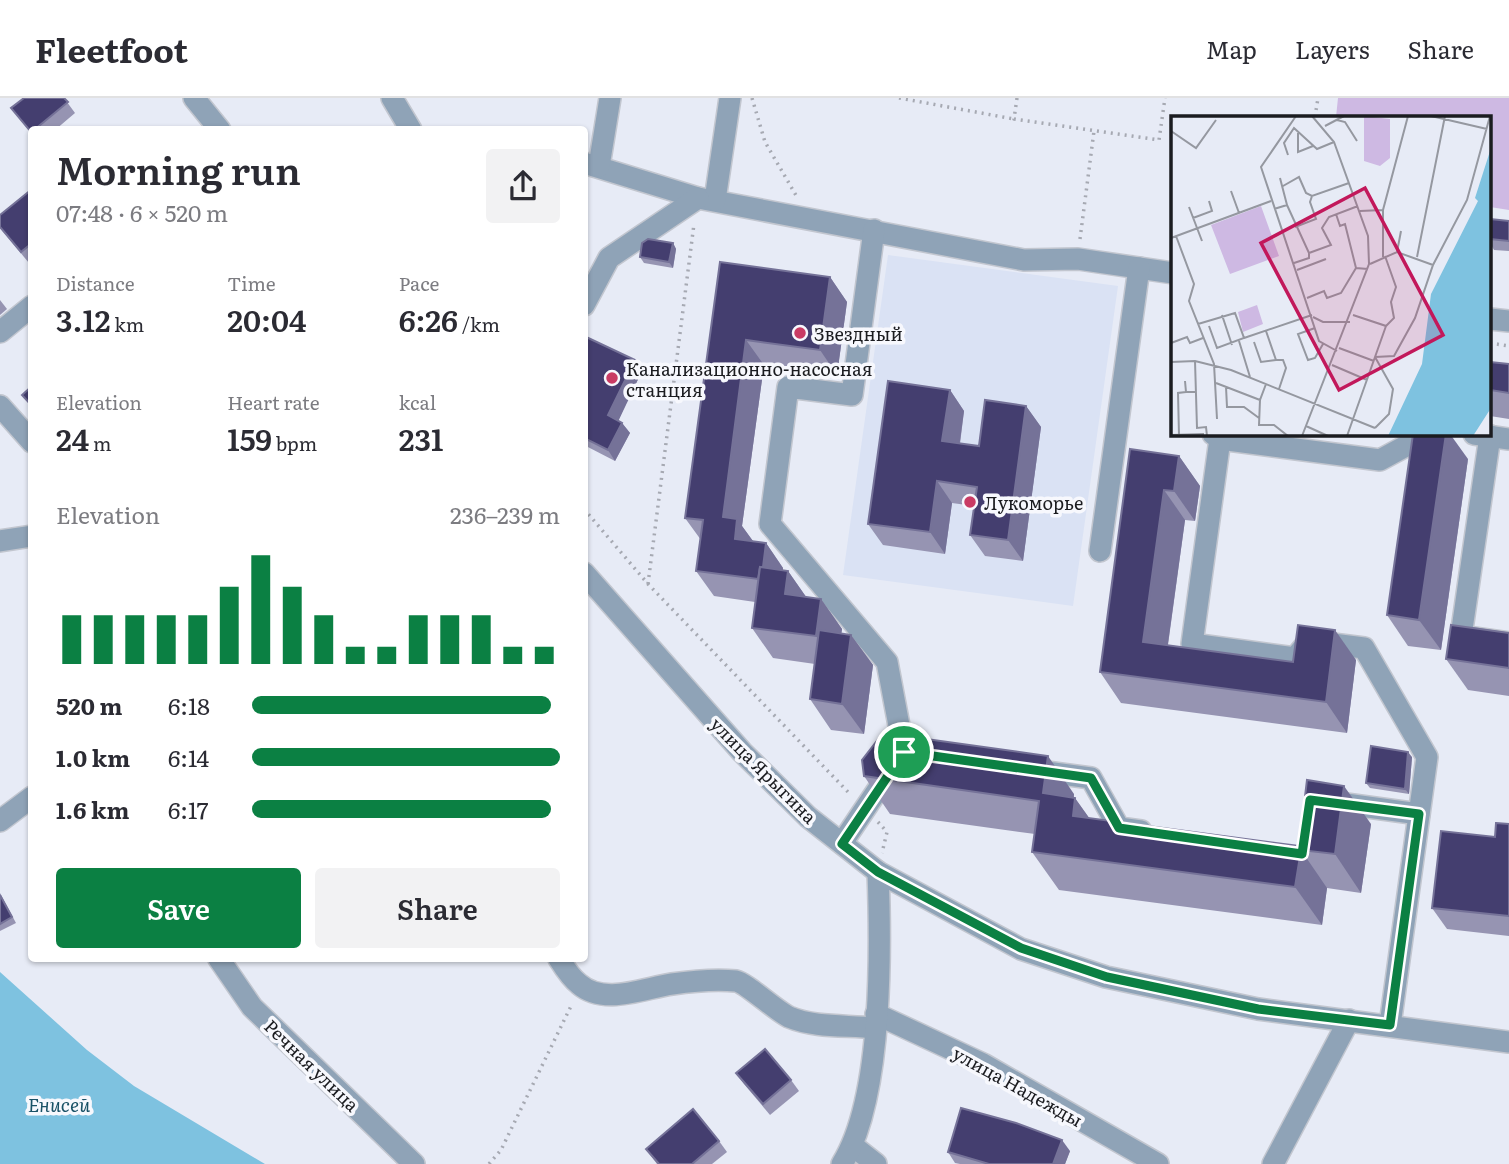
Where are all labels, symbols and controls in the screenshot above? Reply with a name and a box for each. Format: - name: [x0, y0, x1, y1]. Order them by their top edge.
- text: Fleetfoot: [35, 24, 188, 73]
- text: Map: [1206, 31, 1257, 66]
- text: Layers: [1295, 31, 1369, 66]
- text: Share: [1407, 31, 1474, 66]
- inset map: [1171, 116, 1492, 436]
- text: Morning run: [56, 140, 301, 197]
- button: share: [486, 149, 560, 223]
- text: 07:48 · 6 × 520 m: [56, 195, 228, 229]
- text: Distance: [56, 269, 135, 297]
- text: Time: [227, 269, 276, 297]
- text: Pace: [399, 269, 439, 297]
- text: 3.12: [56, 297, 111, 341]
- text: 20:04: [227, 297, 306, 341]
- text: 6:26: [399, 297, 458, 341]
- text: km: [111, 310, 144, 338]
- text: /km: [458, 310, 500, 338]
- place label: Звездный: [814, 320, 903, 347]
- marker: Звездный: [792, 325, 808, 341]
- place label: Канализационно-насосная станция: [626, 355, 873, 403]
- marker: Канализационно-насосная станция: [604, 370, 620, 386]
- text: Elevation: [56, 388, 142, 416]
- text: Heart rate: [227, 388, 320, 416]
- text: kcal: [399, 388, 436, 416]
- text: 24: [56, 416, 89, 460]
- text: 159: [227, 416, 272, 460]
- text: 231: [399, 416, 443, 460]
- text: m: [89, 429, 111, 457]
- text: bpm: [272, 429, 317, 457]
- place label: Лукоморье: [984, 489, 1083, 516]
- marker: Лукоморье: [962, 494, 978, 510]
- text: Elevation: [56, 497, 160, 531]
- text: 236–239 m: [450, 497, 560, 531]
- text: 520 m: [56, 688, 122, 722]
- text: 6:18: [168, 688, 210, 722]
- street label: улица Ярыгина: [705, 711, 823, 829]
- pin: [874, 722, 934, 782]
- icon: arrive: [885, 733, 923, 771]
- text: 1.0 km: [56, 740, 130, 774]
- text: 6:14: [168, 740, 209, 774]
- text: 1.6 km: [56, 792, 129, 826]
- text: 6:17: [168, 792, 208, 826]
- button: Save: [56, 868, 301, 948]
- button: Share: [315, 868, 560, 948]
- street label: Речная улица: [258, 1013, 366, 1118]
- street label: улица Надежды: [948, 1039, 1088, 1133]
- water label: Енисей: [28, 1090, 91, 1118]

